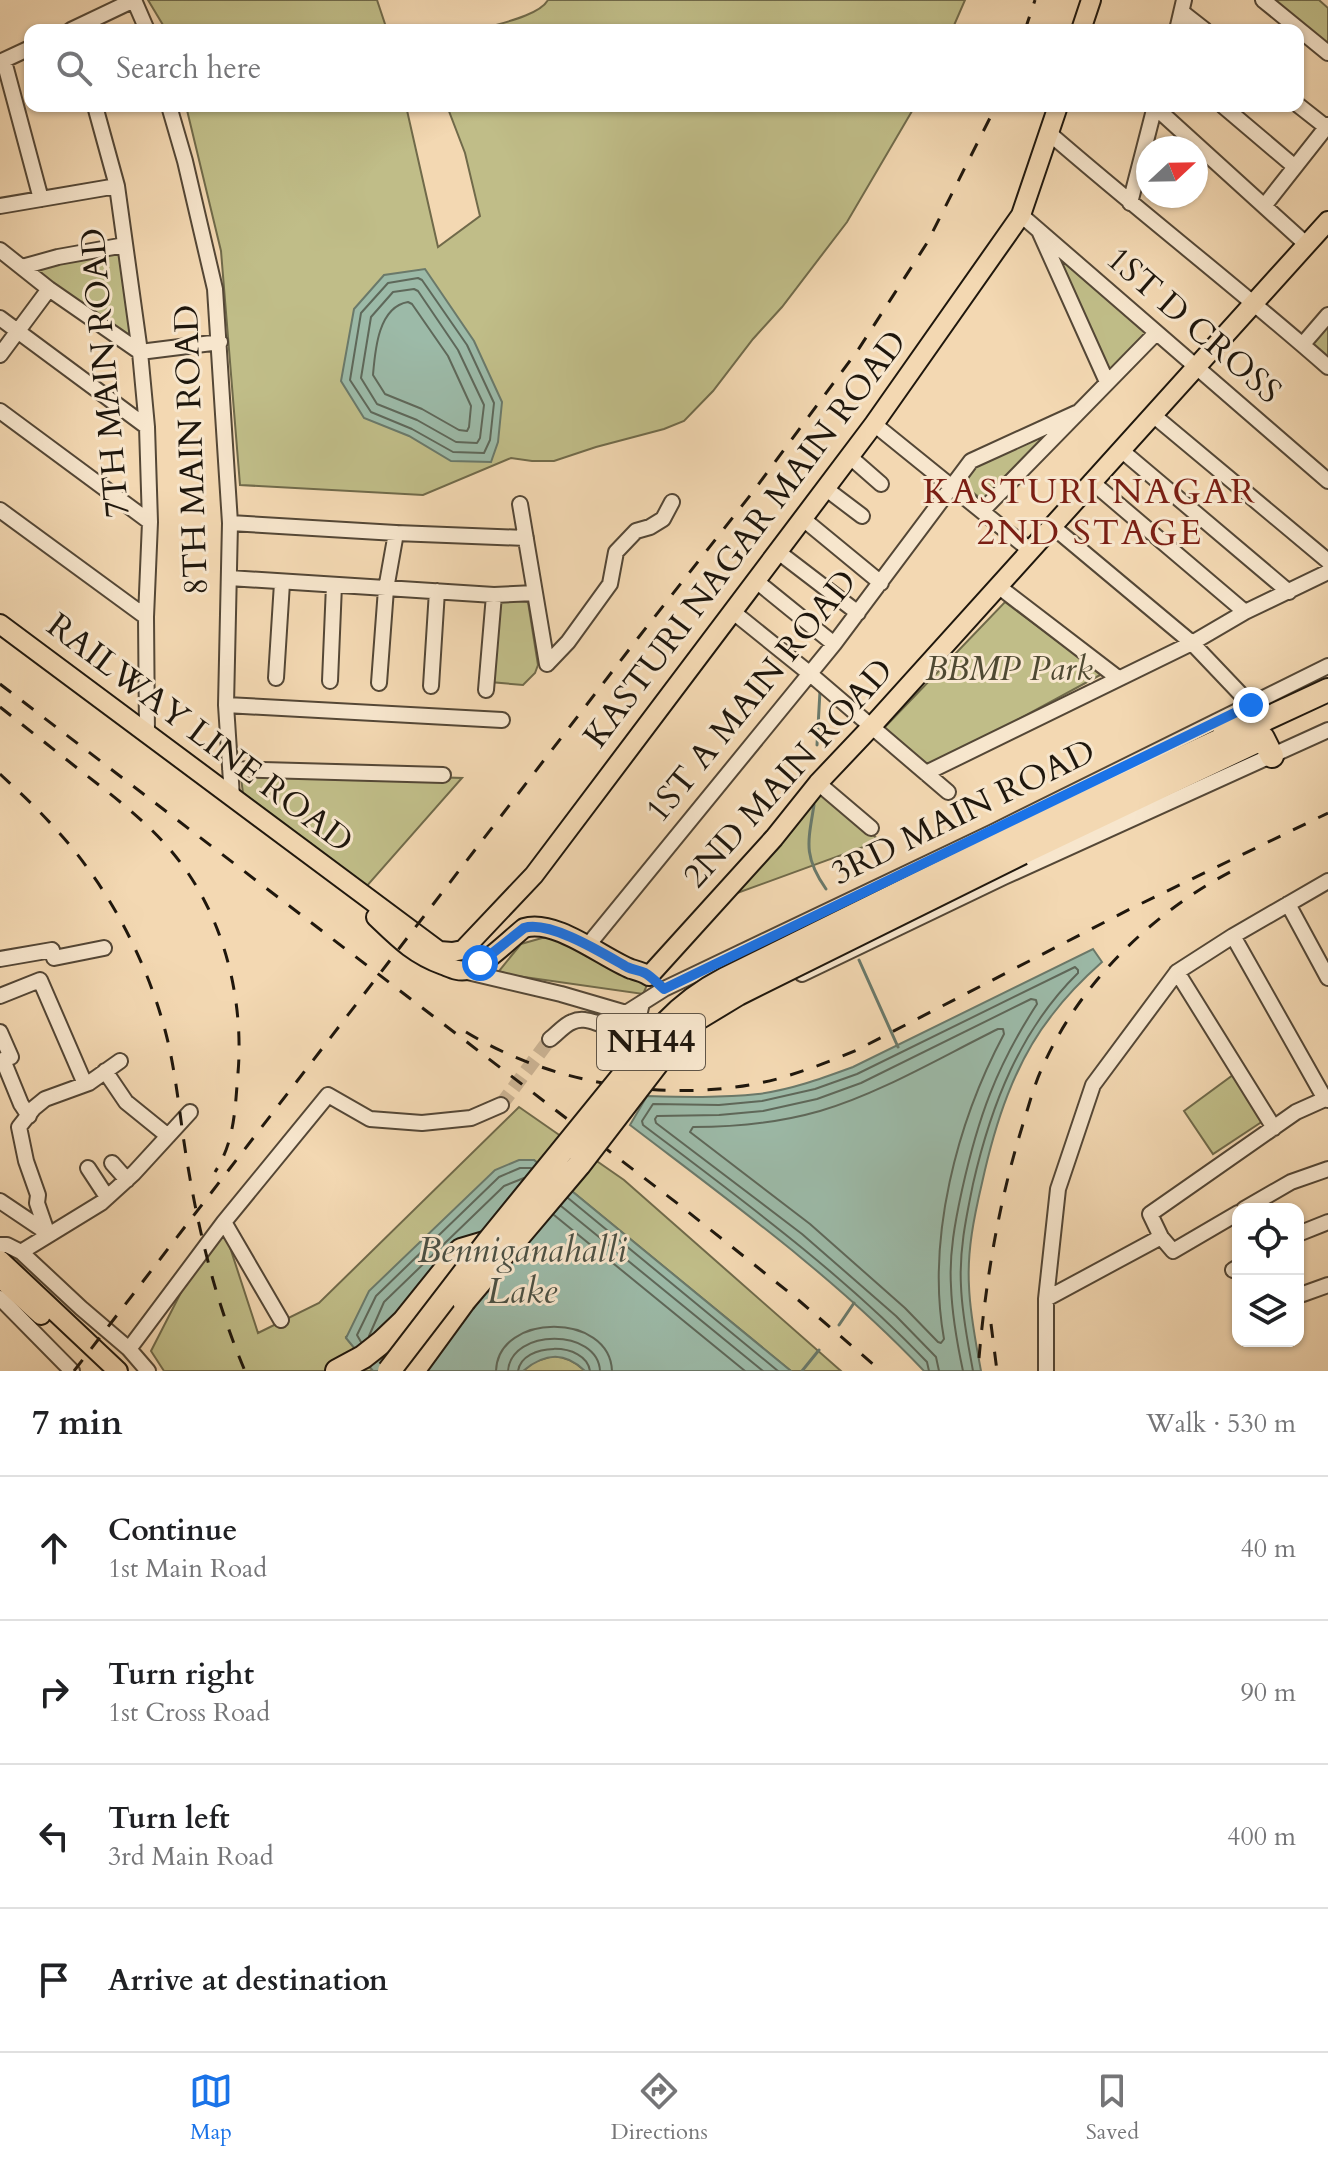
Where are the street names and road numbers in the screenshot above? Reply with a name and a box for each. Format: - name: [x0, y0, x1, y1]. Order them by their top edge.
- street label: 7TH MAIN ROAD: [69, 226, 141, 520]
- street label: 1ST D CROSS: [1097, 236, 1291, 414]
- street label: 8TH MAIN ROAD: [163, 304, 219, 596]
- street label: KASTURI NAGAR MAIN ROAD: [573, 321, 917, 757]
- street label: 1ST A MAIN ROAD: [635, 560, 867, 832]
- street label: RAILWAY LINE ROAD: [38, 603, 362, 863]
- street label: 2ND MAIN ROAD: [673, 648, 903, 898]
- street label: 3RD MAIN ROAD: [823, 728, 1103, 896]
- road number: NH44: [597, 1014, 705, 1070]

